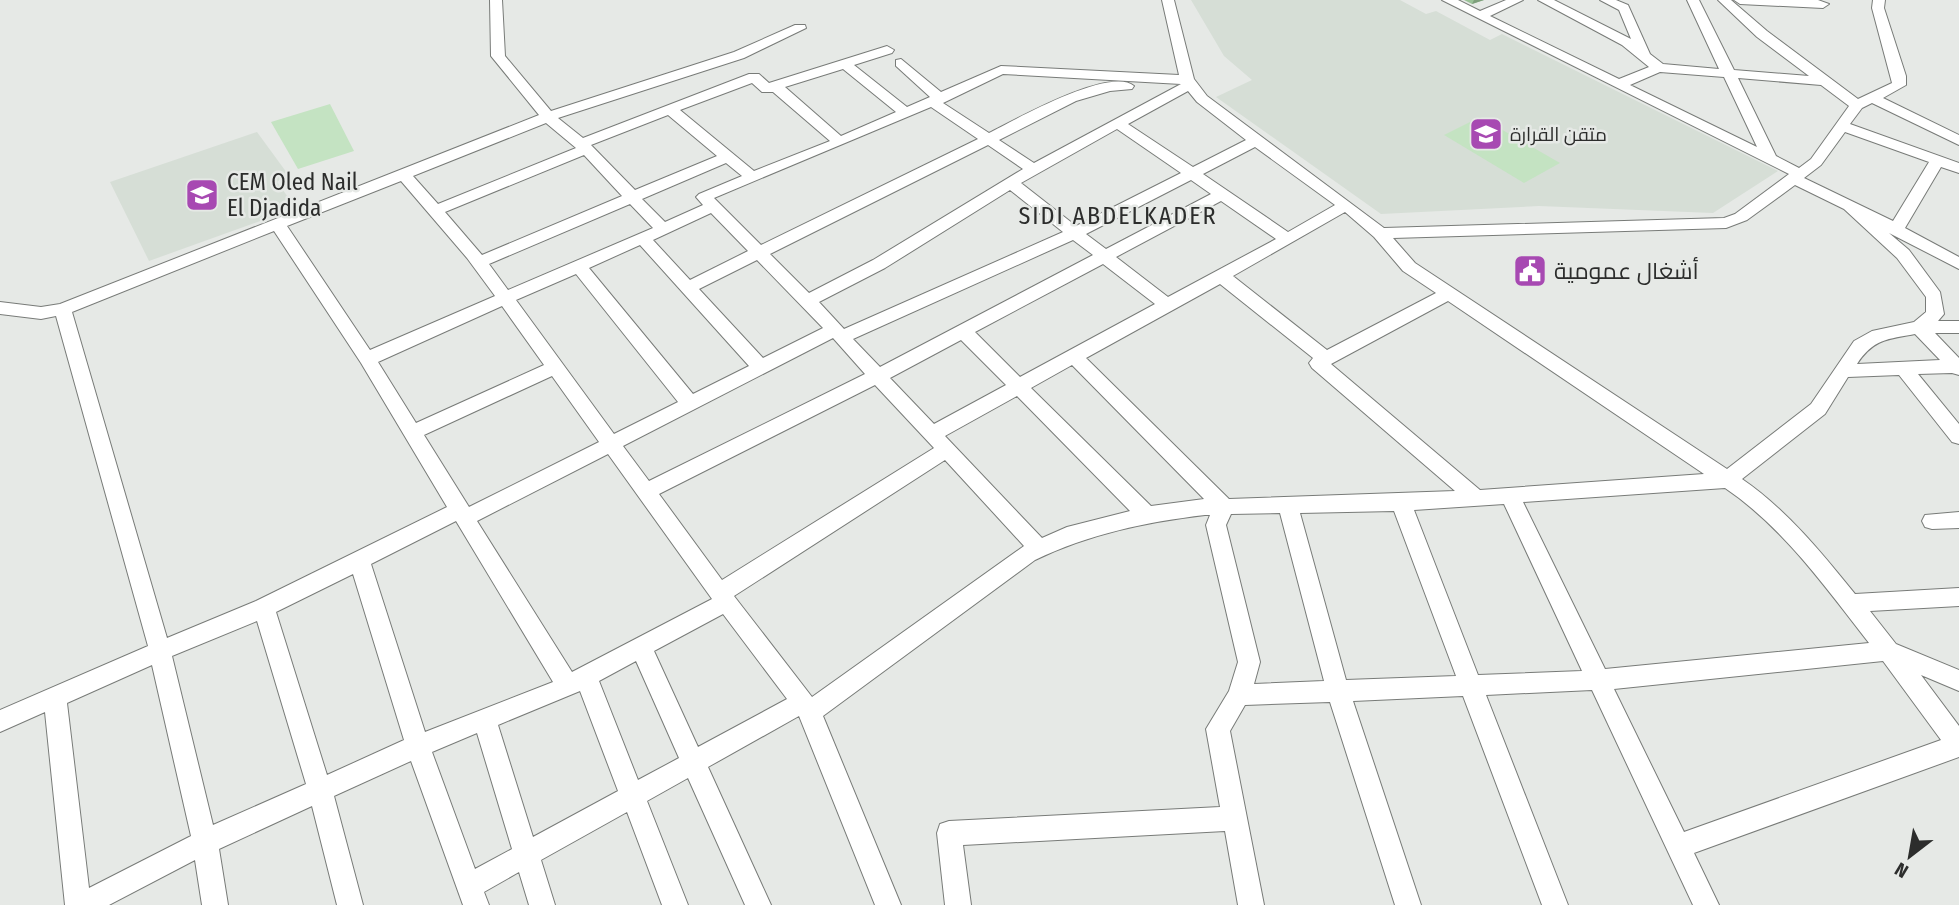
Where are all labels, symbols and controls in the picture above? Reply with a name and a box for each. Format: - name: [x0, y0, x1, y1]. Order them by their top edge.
- school or university icon: متقن القرارة: [1467, 115, 1505, 153]
- place label: متقن القرارة: [1510, 123, 1607, 146]
- place label: CEM Oled Nail El Djadida: [227, 168, 358, 222]
- school or university icon: CEM Oled Nail El Djadida: [183, 176, 221, 214]
- district label: SIDI ABDELKADER: [1018, 202, 1218, 230]
- public building icon: أشغال عمومية: [1511, 252, 1549, 290]
- place label: أشغال عمومية: [1554, 256, 1699, 285]
- north arrow: [1875, 821, 1945, 891]
- text: N: [1891, 857, 1912, 883]

